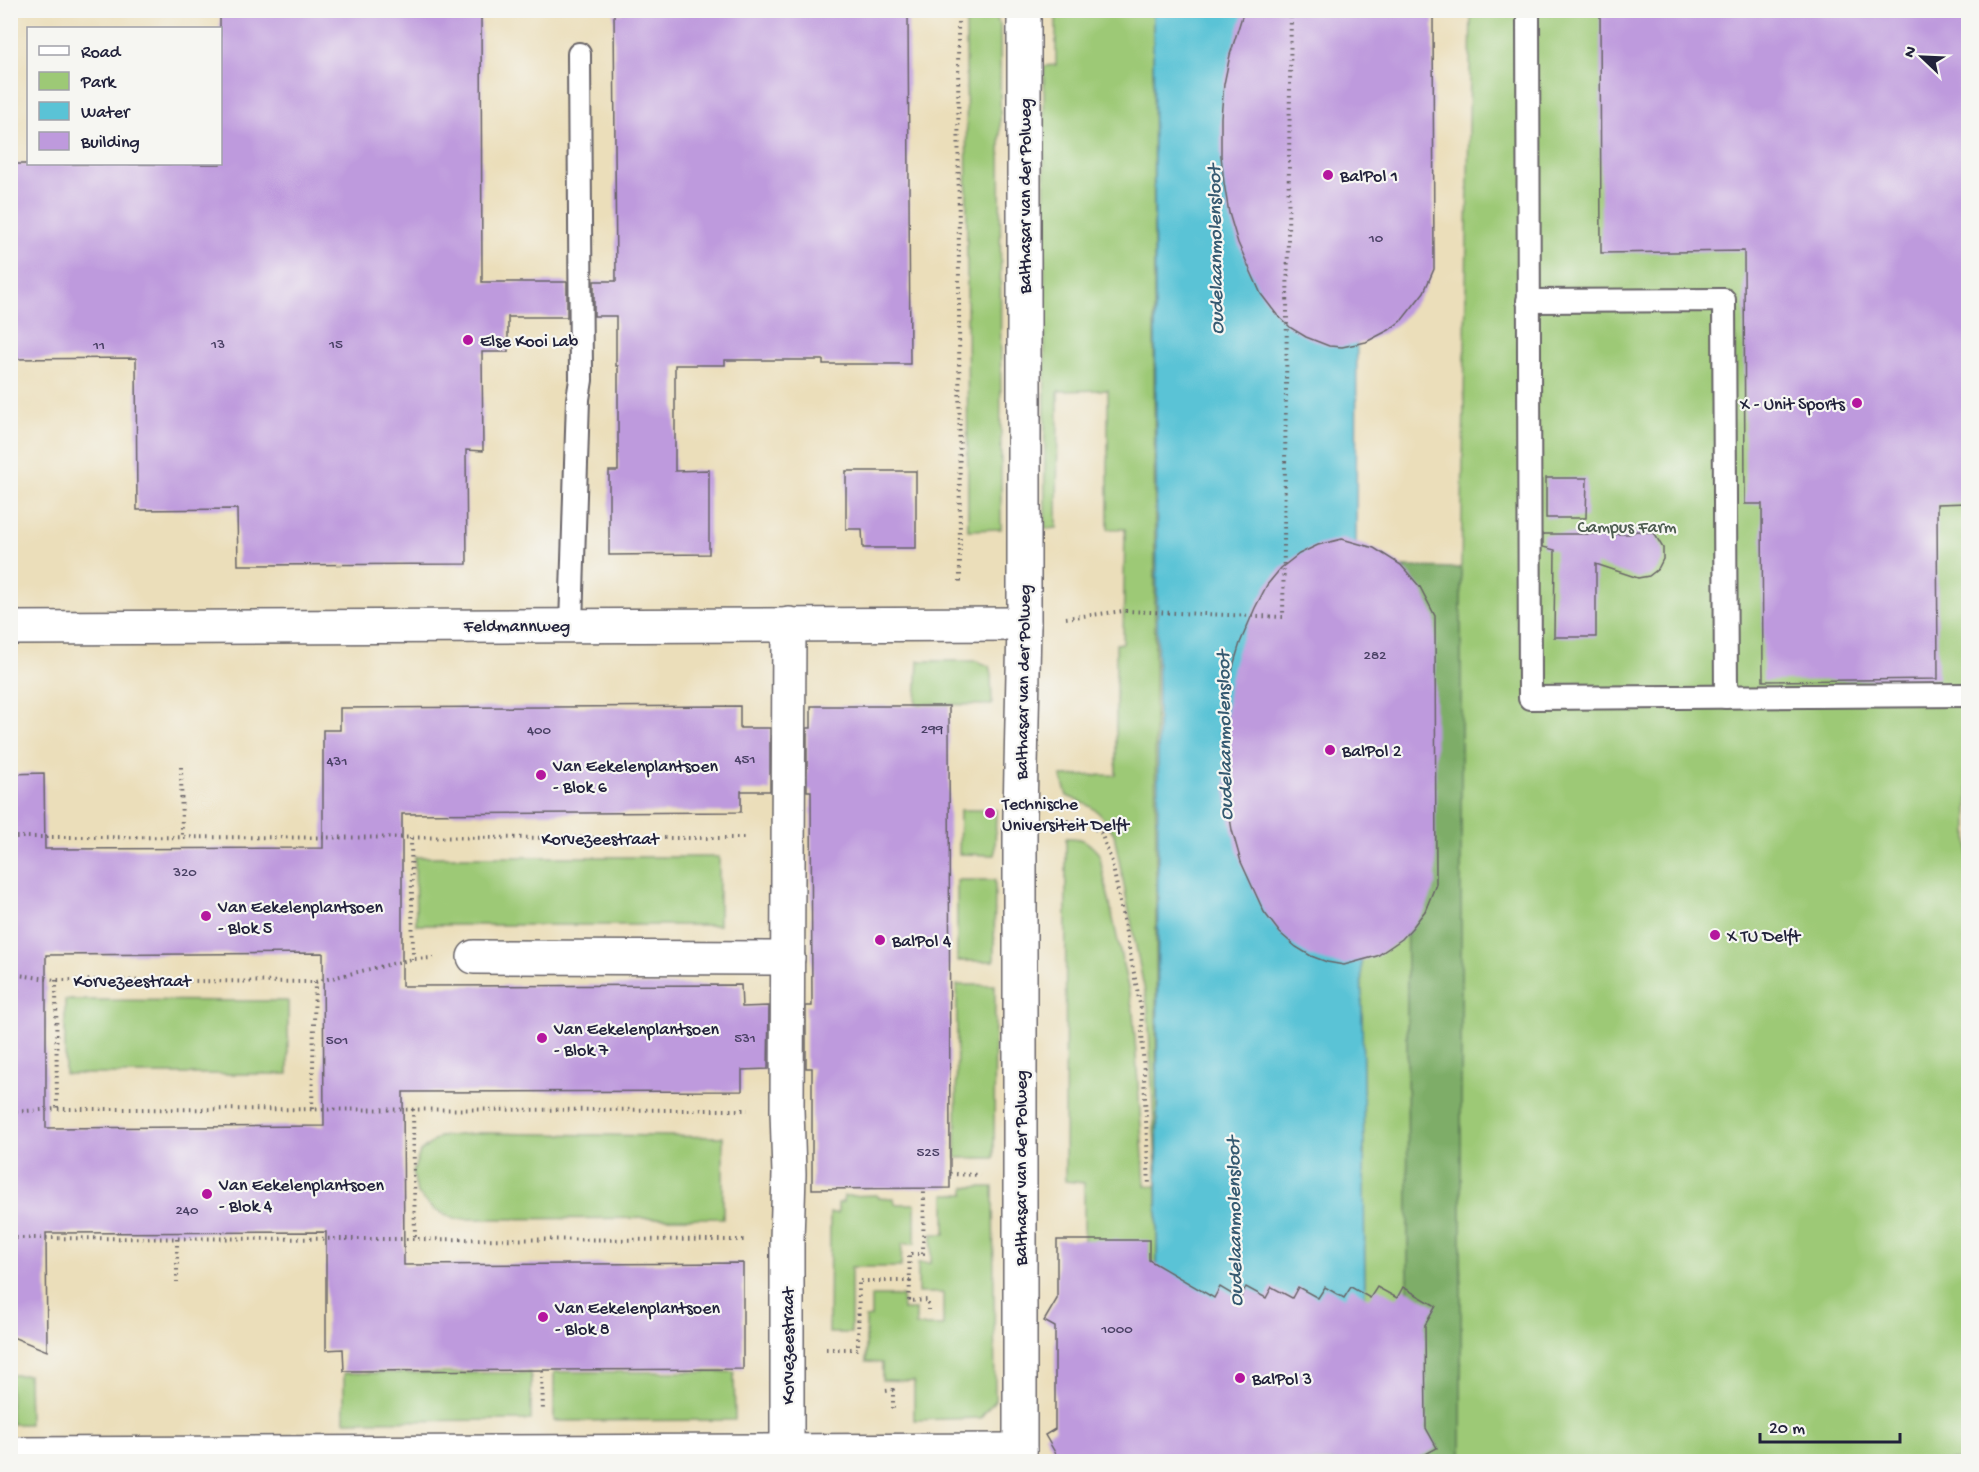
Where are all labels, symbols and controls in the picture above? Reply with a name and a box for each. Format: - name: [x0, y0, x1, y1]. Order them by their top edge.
- legend: [27, 27, 222, 165]
- north arrow: [1892, 27, 1952, 87]
- text: Road: [81, 43, 122, 64]
- text: N: [1901, 43, 1922, 61]
- text: Park: [80, 73, 117, 94]
- street label: Balthasar van der Polweg: [1016, 98, 1037, 295]
- text: Water: [81, 103, 131, 124]
- text: Building: [80, 133, 140, 154]
- water label: Oudelaanmolensloot: [1204, 161, 1230, 335]
- place label: BalPol 1: [1339, 167, 1398, 188]
- marker: BalPol 1: [1321, 168, 1335, 182]
- house number: 10: [1368, 230, 1384, 248]
- place label: Else Kooi Lab: [480, 332, 579, 353]
- marker: Else Kooi Lab: [461, 333, 475, 347]
- house number: 13: [210, 336, 225, 354]
- house number: 15: [328, 336, 343, 354]
- house number: 11: [92, 337, 105, 355]
- place label: X - Unit Sports: [1739, 395, 1846, 416]
- marker: X - Unit Sports: [1850, 396, 1864, 410]
- park label: Campus Farm: [1577, 518, 1677, 539]
- street label: Balthasar van der Polweg: [1012, 584, 1037, 781]
- street label: Feldmannweg: [463, 617, 570, 638]
- water label: Oudelaanmolensloot: [1213, 647, 1239, 821]
- house number: 282: [1364, 647, 1386, 665]
- house number: 299: [921, 721, 944, 739]
- house number: 400: [527, 722, 552, 740]
- place label: BalPol 2: [1341, 742, 1402, 763]
- marker: BalPol 2: [1323, 743, 1337, 757]
- house number: 451: [734, 751, 756, 769]
- house number: 431: [327, 753, 347, 771]
- place label: Van Eekelenplantsoen - Blok 6: [552, 757, 718, 799]
- marker: Van Eekelenplantsoen - Blok 6: [534, 768, 548, 782]
- place label: Technische Universiteit Delft: [1001, 795, 1131, 837]
- marker: Technische Universiteit Delft: [983, 806, 997, 820]
- street label: Korvezeestraat: [541, 830, 660, 851]
- house number: 320: [172, 864, 197, 882]
- place label: Van Eekelenplantsoen - Blok 5: [217, 898, 383, 940]
- marker: Van Eekelenplantsoen - Blok 5: [199, 909, 213, 923]
- place label: X TU Delft: [1726, 927, 1802, 948]
- marker: X TU Delft: [1708, 928, 1722, 942]
- place label: BalPol 4: [891, 932, 952, 953]
- marker: BalPol 4: [873, 933, 887, 947]
- street label: Korvezeestraat: [73, 972, 192, 993]
- place label: Van Eekelenplantsoen - Blok 7: [553, 1020, 719, 1062]
- house number: 531: [734, 1030, 756, 1048]
- marker: Van Eekelenplantsoen - Blok 7: [535, 1031, 549, 1045]
- house number: 501: [326, 1032, 348, 1050]
- street label: Balthasar van der Polweg: [1012, 1070, 1033, 1267]
- water label: Oudelaanmolensloot: [1223, 1133, 1249, 1307]
- house number: 525: [916, 1144, 940, 1162]
- place label: Van Eekelenplantsoen - Blok 4: [218, 1176, 384, 1218]
- marker: Van Eekelenplantsoen - Blok 4: [200, 1187, 214, 1201]
- house number: 240: [176, 1202, 199, 1220]
- street label: Korvezeestraat: [779, 1286, 800, 1405]
- place label: Van Eekelenplantsoen - Blok 8: [554, 1299, 720, 1341]
- marker: Van Eekelenplantsoen - Blok 8: [536, 1310, 550, 1324]
- house number: 1000: [1100, 1321, 1133, 1339]
- place label: BalPol 3: [1251, 1370, 1312, 1391]
- marker: BalPol 3: [1233, 1371, 1247, 1385]
- scale bar: [1760, 1406, 1900, 1444]
- text: 20 m: [1769, 1419, 1805, 1440]

